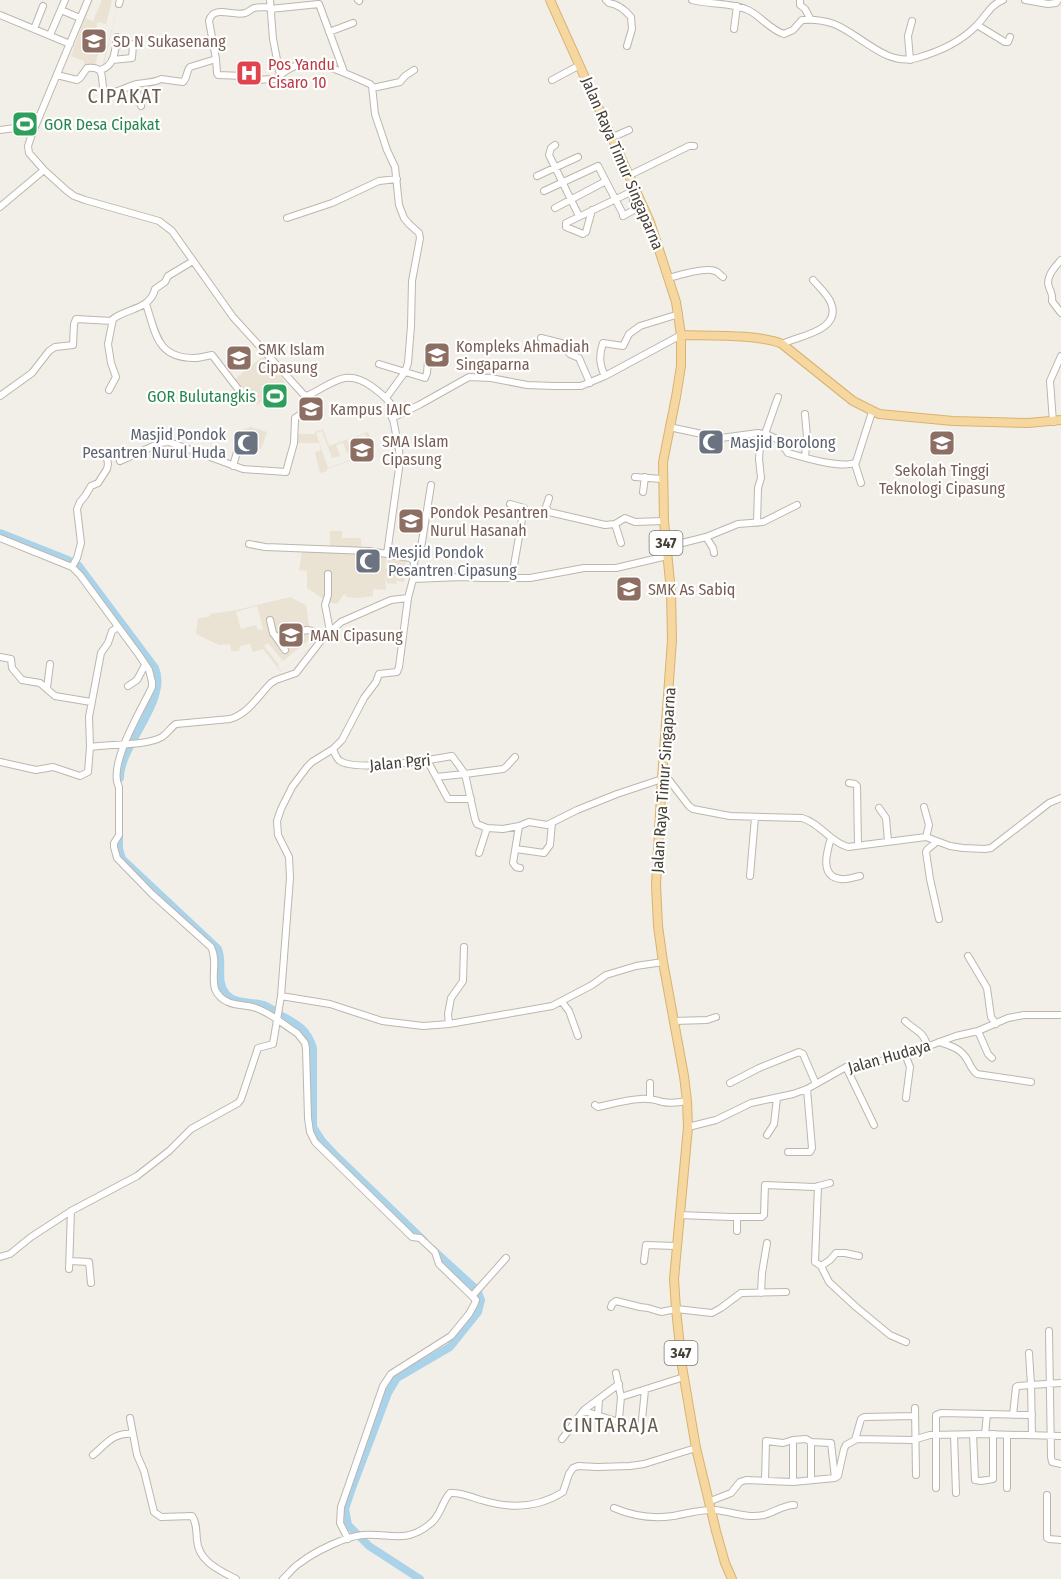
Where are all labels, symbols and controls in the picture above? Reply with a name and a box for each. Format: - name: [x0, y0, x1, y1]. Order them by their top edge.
- school or university icon: SD N Sukasenang: [79, 26, 109, 56]
- place label: SD N Sukasenang: [113, 32, 226, 51]
- place label: Pos Yandu Cisaro 10: [268, 55, 335, 92]
- hospital icon: Pos Yandu Cisaro 10: [234, 58, 264, 88]
- street label: Jalan Raya Timur Singaparna: [577, 74, 668, 253]
- district label: CIPAKAT: [87, 84, 163, 108]
- sports icon: GOR Desa Cipakat: [10, 109, 40, 139]
- place label: GOR Desa Cipakat: [44, 115, 161, 134]
- place label: Kompleks Ahmadiah Singaparna: [456, 337, 589, 374]
- place label: SMK Islam Cipasung: [258, 340, 325, 377]
- school or university icon: Kompleks Ahmadiah Singaparna: [422, 340, 452, 370]
- school or university icon: SMK Islam Cipasung: [224, 343, 254, 373]
- sports icon: GOR Bulutangkis: [260, 381, 290, 411]
- place label: GOR Bulutangkis: [147, 387, 256, 406]
- school or university icon: Kampus IAIC: [296, 394, 326, 424]
- place label: Kampus IAIC: [330, 400, 411, 419]
- place label: Masjid Pondok Pesantren Nurul Huda: [82, 425, 227, 462]
- mosque icon: Masjid Borolong: [696, 427, 726, 457]
- mosque icon: Masjid Pondok Pesantren Nurul Huda: [231, 428, 261, 458]
- school or university icon: Sekolah Tinggi Teknologi Cipasung: [927, 428, 957, 458]
- place label: SMA Islam Cipasung: [382, 432, 449, 469]
- place label: Masjid Borolong: [730, 433, 836, 452]
- school or university icon: SMA Islam Cipasung: [347, 435, 377, 465]
- place label: Sekolah Tinggi Teknologi Cipasung: [879, 461, 1005, 498]
- place label: Pondok Pesantren Nurul Hasanah: [430, 503, 548, 540]
- school or university icon: Pondok Pesantren Nurul Hasanah: [396, 506, 426, 536]
- road number: 347: [650, 531, 682, 555]
- place label: Mesjid Pondok Pesantren Cipasung: [388, 543, 517, 580]
- mosque icon: Mesjid Pondok Pesantren Cipasung: [353, 546, 383, 576]
- school or university icon: SMK As Sabiq: [614, 574, 644, 604]
- place label: SMK As Sabiq: [648, 580, 735, 599]
- school or university icon: MAN Cipasung: [276, 620, 306, 650]
- place label: MAN Cipasung: [310, 626, 403, 645]
- street label: Jalan Raya Timur Singaparna: [648, 687, 679, 873]
- street label: Jalan Pgri: [369, 750, 431, 775]
- street label: Jalan Hudaya: [846, 1036, 933, 1077]
- road number: 347: [664, 1341, 698, 1365]
- district label: CINTARAJA: [562, 1413, 660, 1437]

